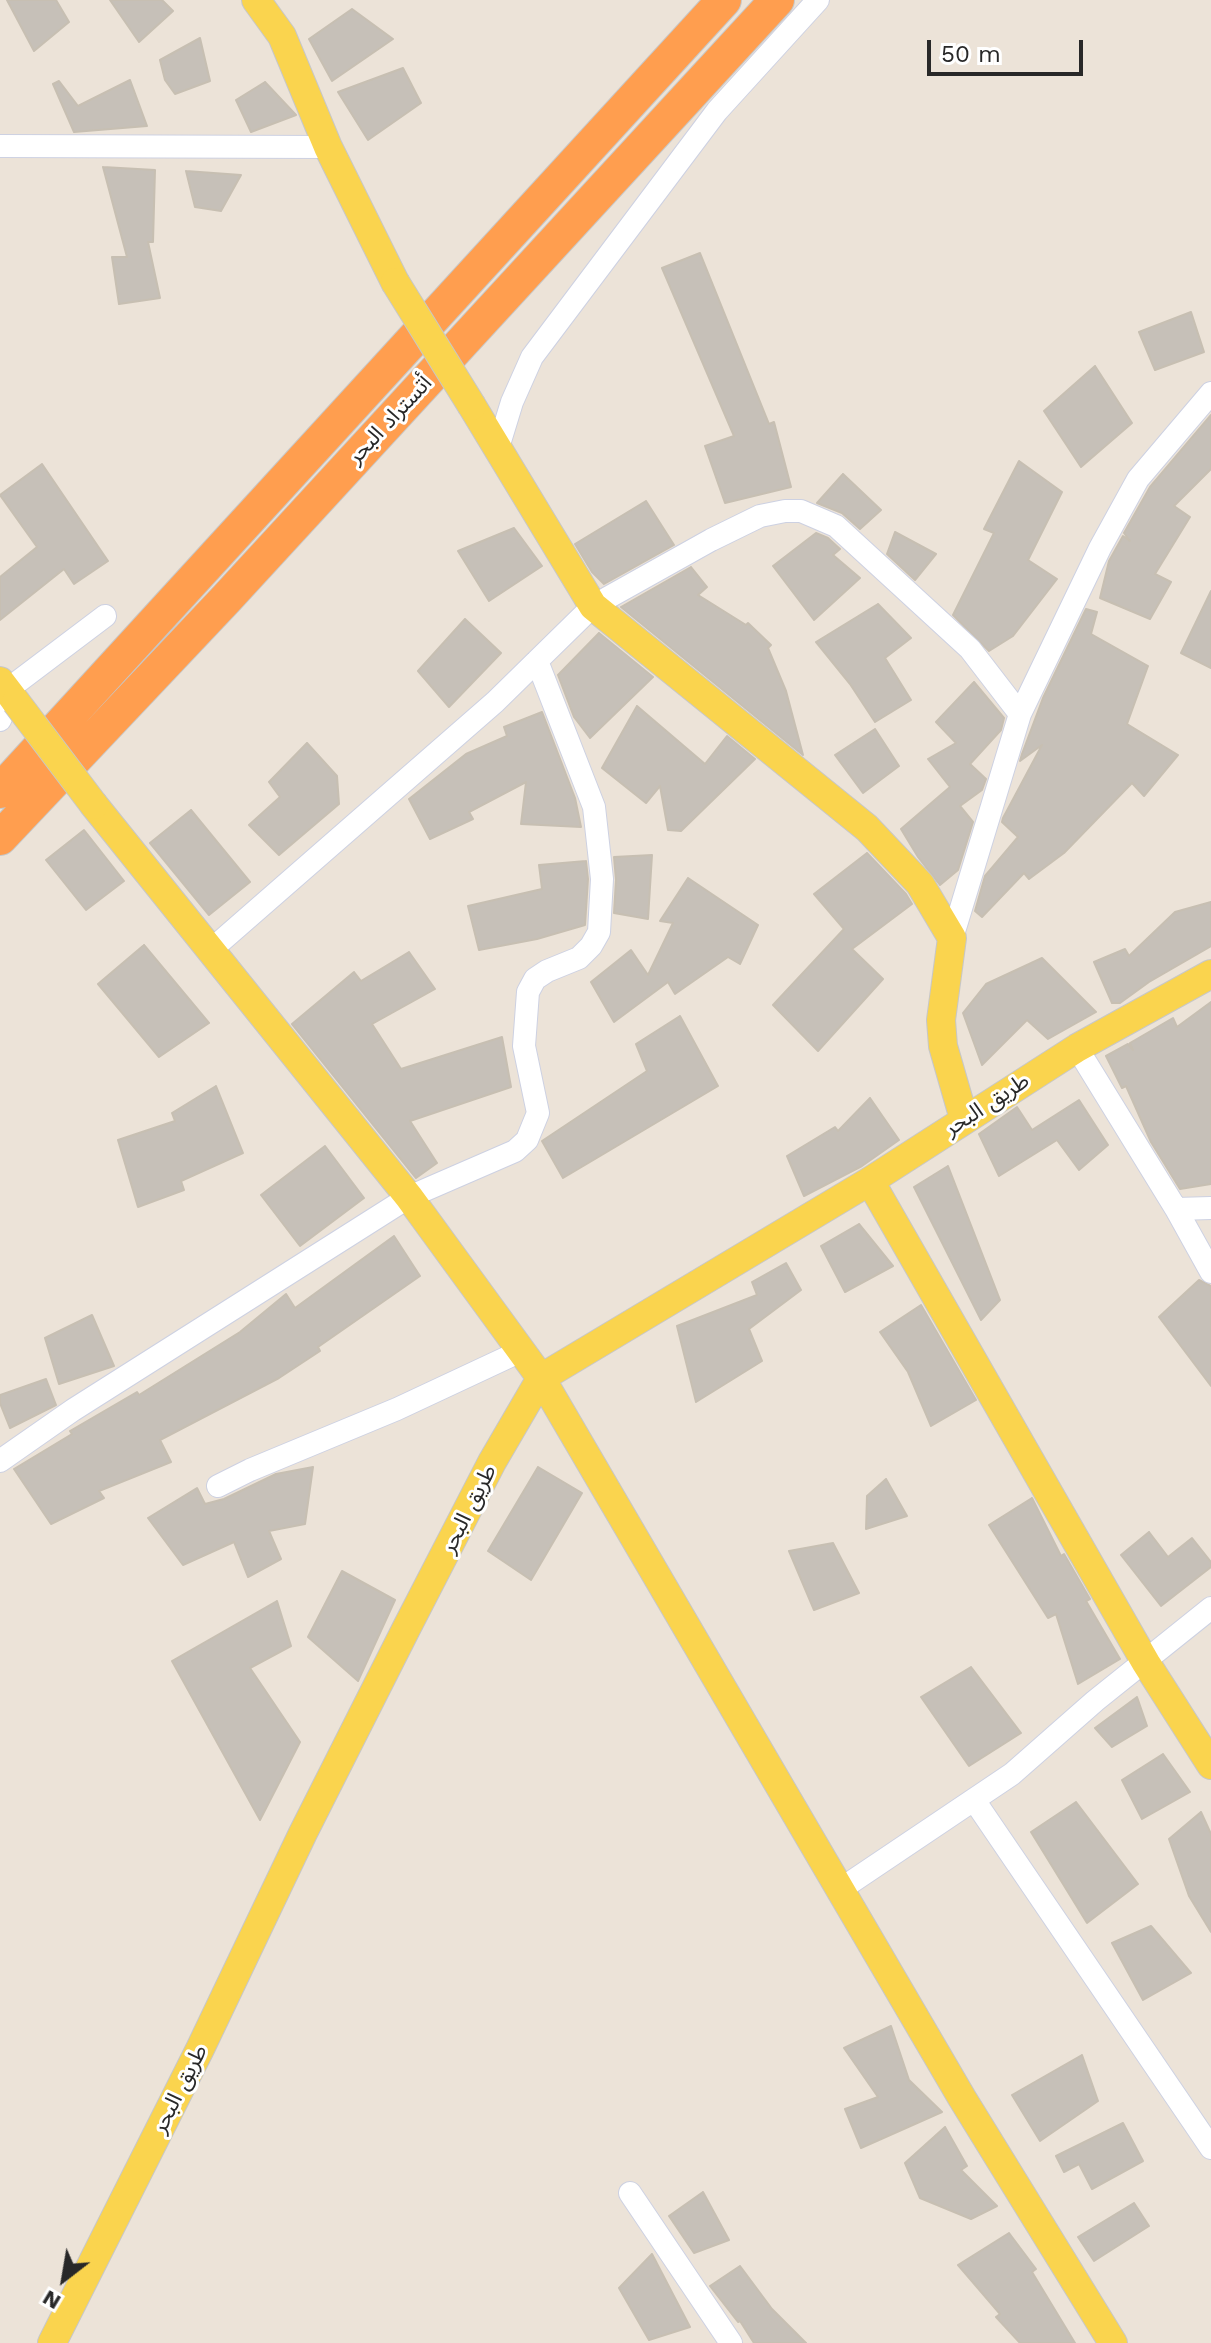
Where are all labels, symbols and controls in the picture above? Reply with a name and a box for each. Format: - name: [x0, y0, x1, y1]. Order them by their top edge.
- scale bar: [931, 24, 1087, 74]
- text: 50 m: [941, 40, 1001, 68]
- street label: أتستراد البحر: [342, 370, 438, 470]
- street label: طريق البحر: [940, 1068, 1034, 1142]
- street label: طريق البحر: [435, 1460, 503, 1558]
- street label: طريق البحر: [146, 2040, 214, 2138]
- north arrow: [24, 2239, 104, 2319]
- text: N: [38, 2285, 65, 2315]

